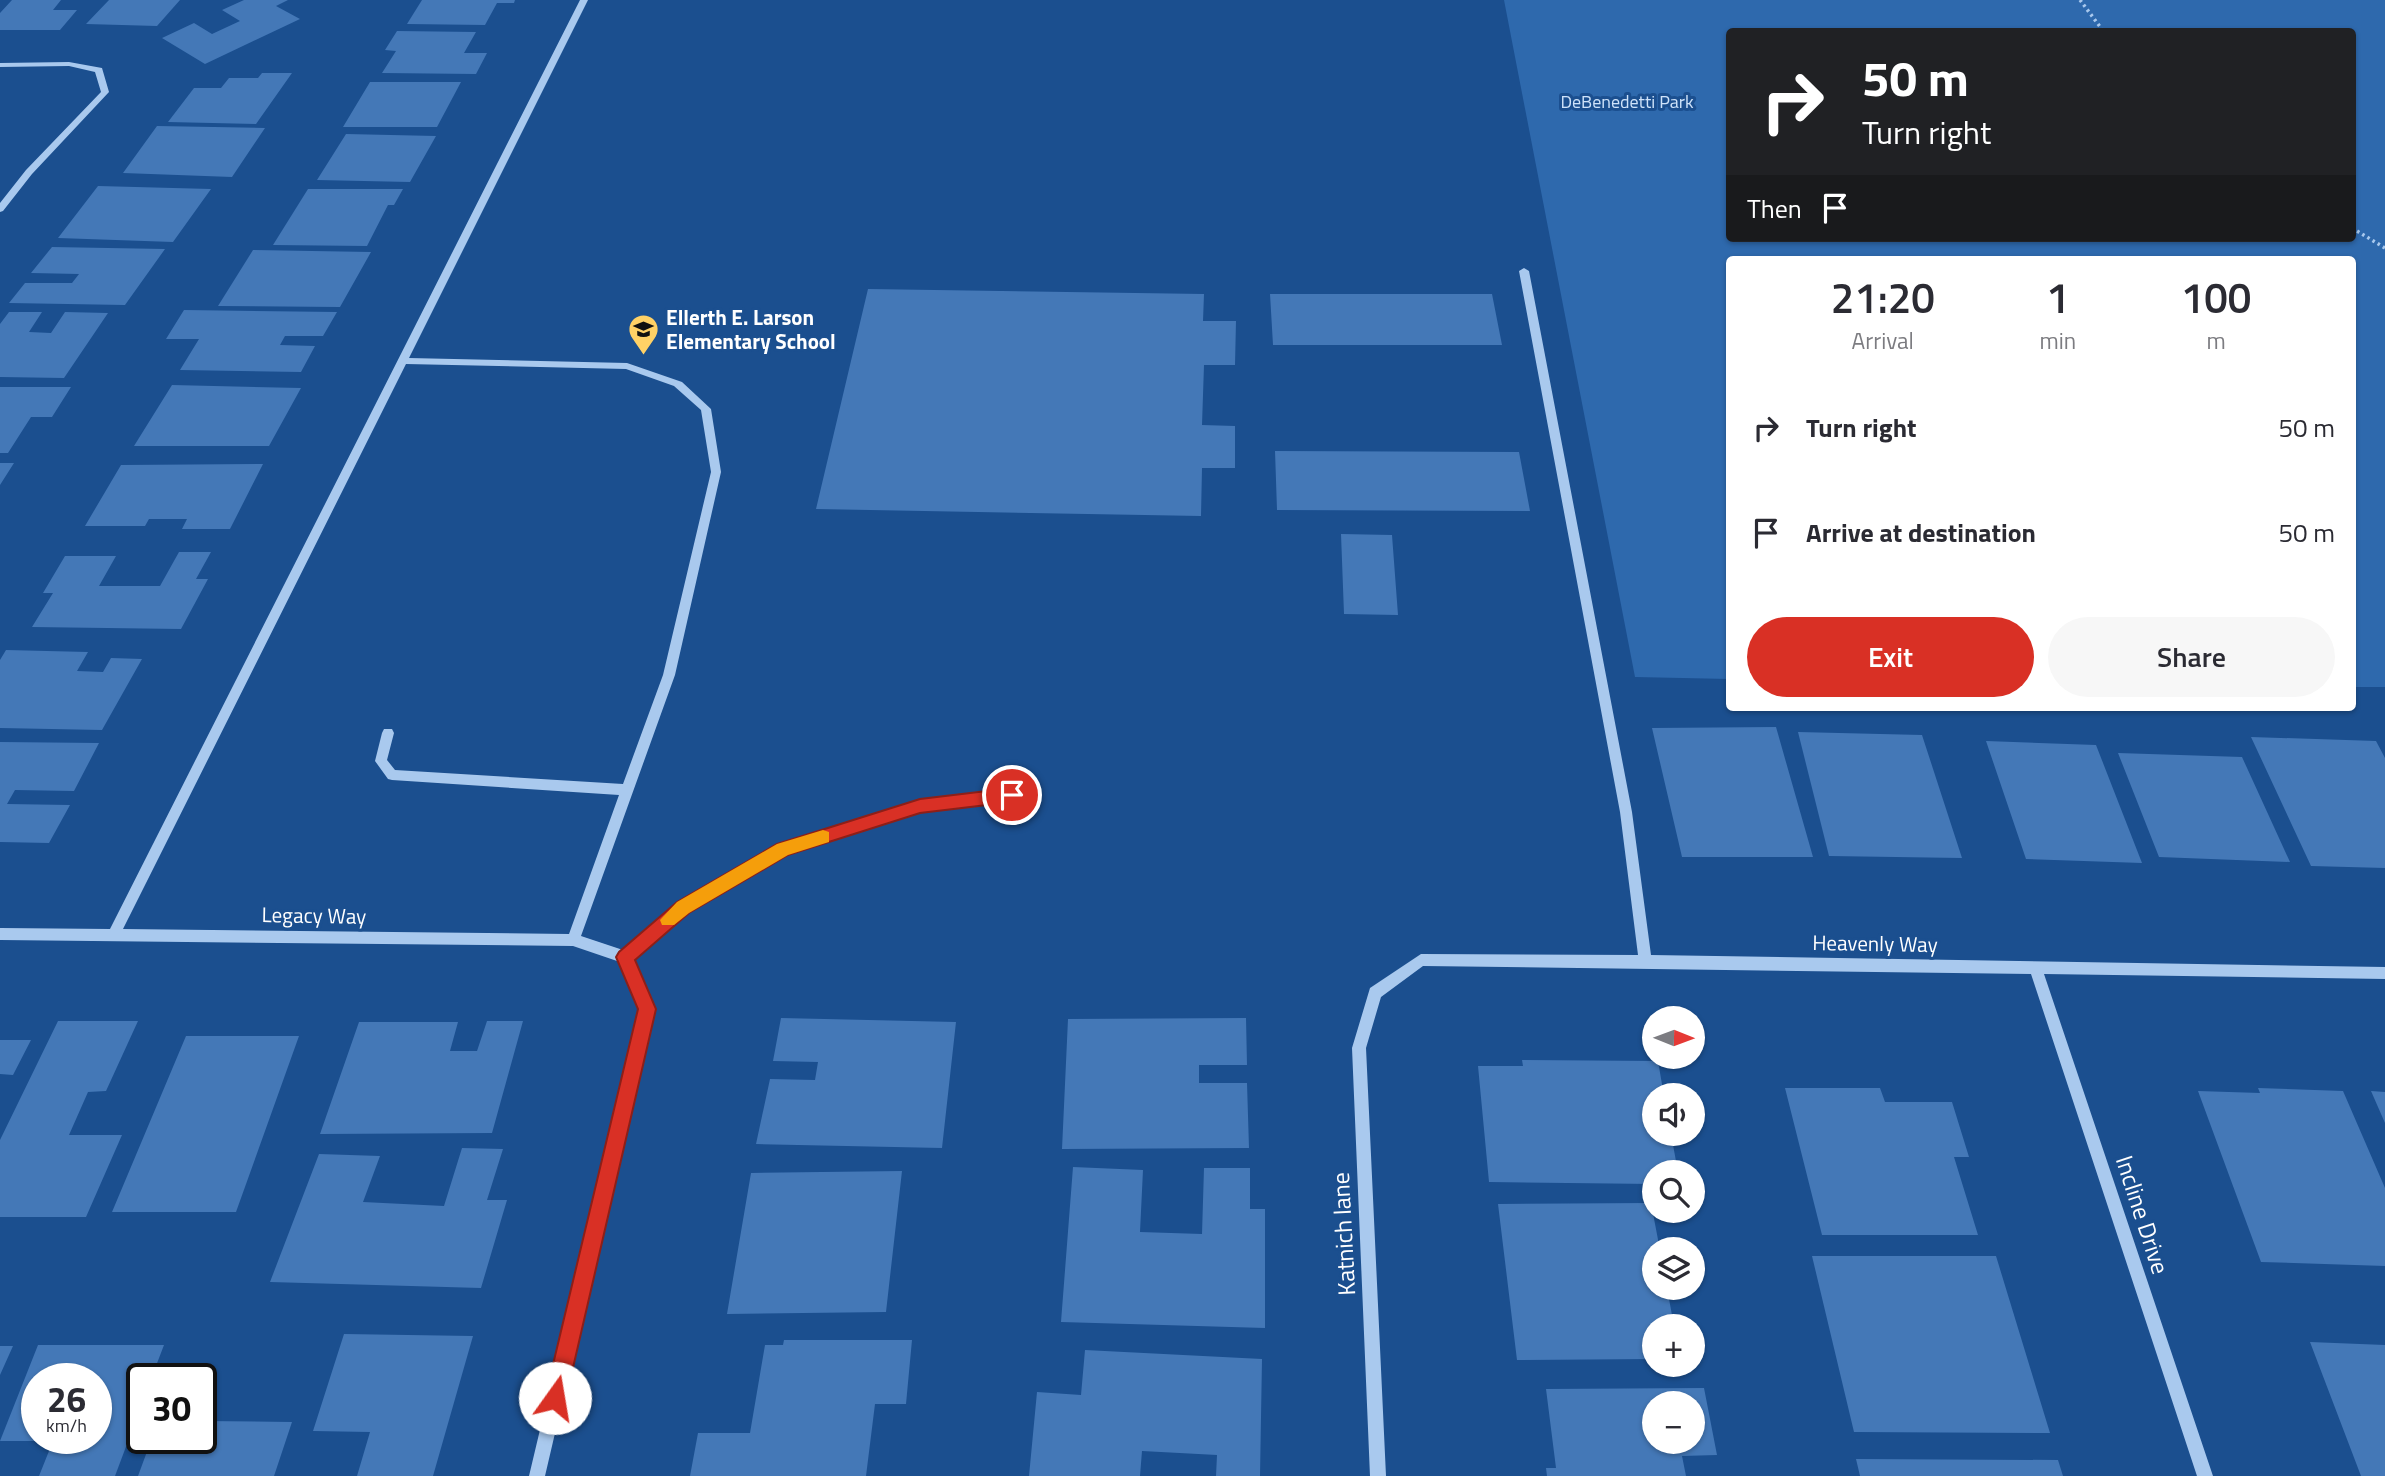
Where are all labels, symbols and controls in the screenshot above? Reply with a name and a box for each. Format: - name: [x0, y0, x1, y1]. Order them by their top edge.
- text: 50 m: [1862, 40, 1969, 115]
- icon: right: [1747, 56, 1838, 147]
- park label: DeBenedetti Park: [1560, 88, 1694, 115]
- text: Turn right: [1862, 108, 1991, 156]
- text: Then: [1747, 189, 1802, 228]
- icon: arrive: [1816, 189, 1854, 227]
- text: 21:20: [1831, 265, 1935, 329]
- text: 1: [2046, 265, 2070, 329]
- text: 100: [2181, 265, 2251, 329]
- place label: Ellerth E. Larson Elementary School: [666, 301, 836, 357]
- school or university icon: Ellerth E. Larson Elementary School: [626, 313, 660, 357]
- text: Arrival: [1852, 323, 1914, 358]
- text: min: [2039, 323, 2076, 358]
- text: m: [2206, 323, 2226, 358]
- text: Turn right: [1806, 408, 1917, 447]
- text: 50 m: [2278, 408, 2335, 447]
- icon: right: [1747, 409, 1785, 447]
- text: Arrive at destination: [1806, 513, 2036, 552]
- text: 50 m: [2278, 513, 2335, 552]
- icon: arrive: [1747, 514, 1785, 552]
- button: Exit: [1747, 617, 2034, 697]
- button: Share: [2048, 617, 2335, 697]
- pin: [982, 765, 1042, 825]
- icon: arrive: [993, 776, 1031, 814]
- street label: Legacy Way: [261, 898, 367, 932]
- street label: Heavenly Way: [1812, 926, 1938, 960]
- north arrow: [1642, 1006, 1704, 1069]
- map controls: [1642, 1006, 1705, 1454]
- button: sound: [1642, 1083, 1705, 1146]
- street label: Incline Drive: [2107, 1151, 2179, 1279]
- button: search: [1642, 1160, 1705, 1223]
- street label: Katnich lane: [1322, 1171, 1364, 1297]
- button: layers: [1642, 1237, 1705, 1300]
- button: +: [1642, 1314, 1705, 1377]
- position arrow: [518, 1361, 592, 1435]
- speed limit sign: 30: [126, 1363, 217, 1454]
- text: 26: [47, 1372, 86, 1426]
- button: −: [1642, 1391, 1705, 1454]
- text: km/h: [46, 1412, 87, 1439]

